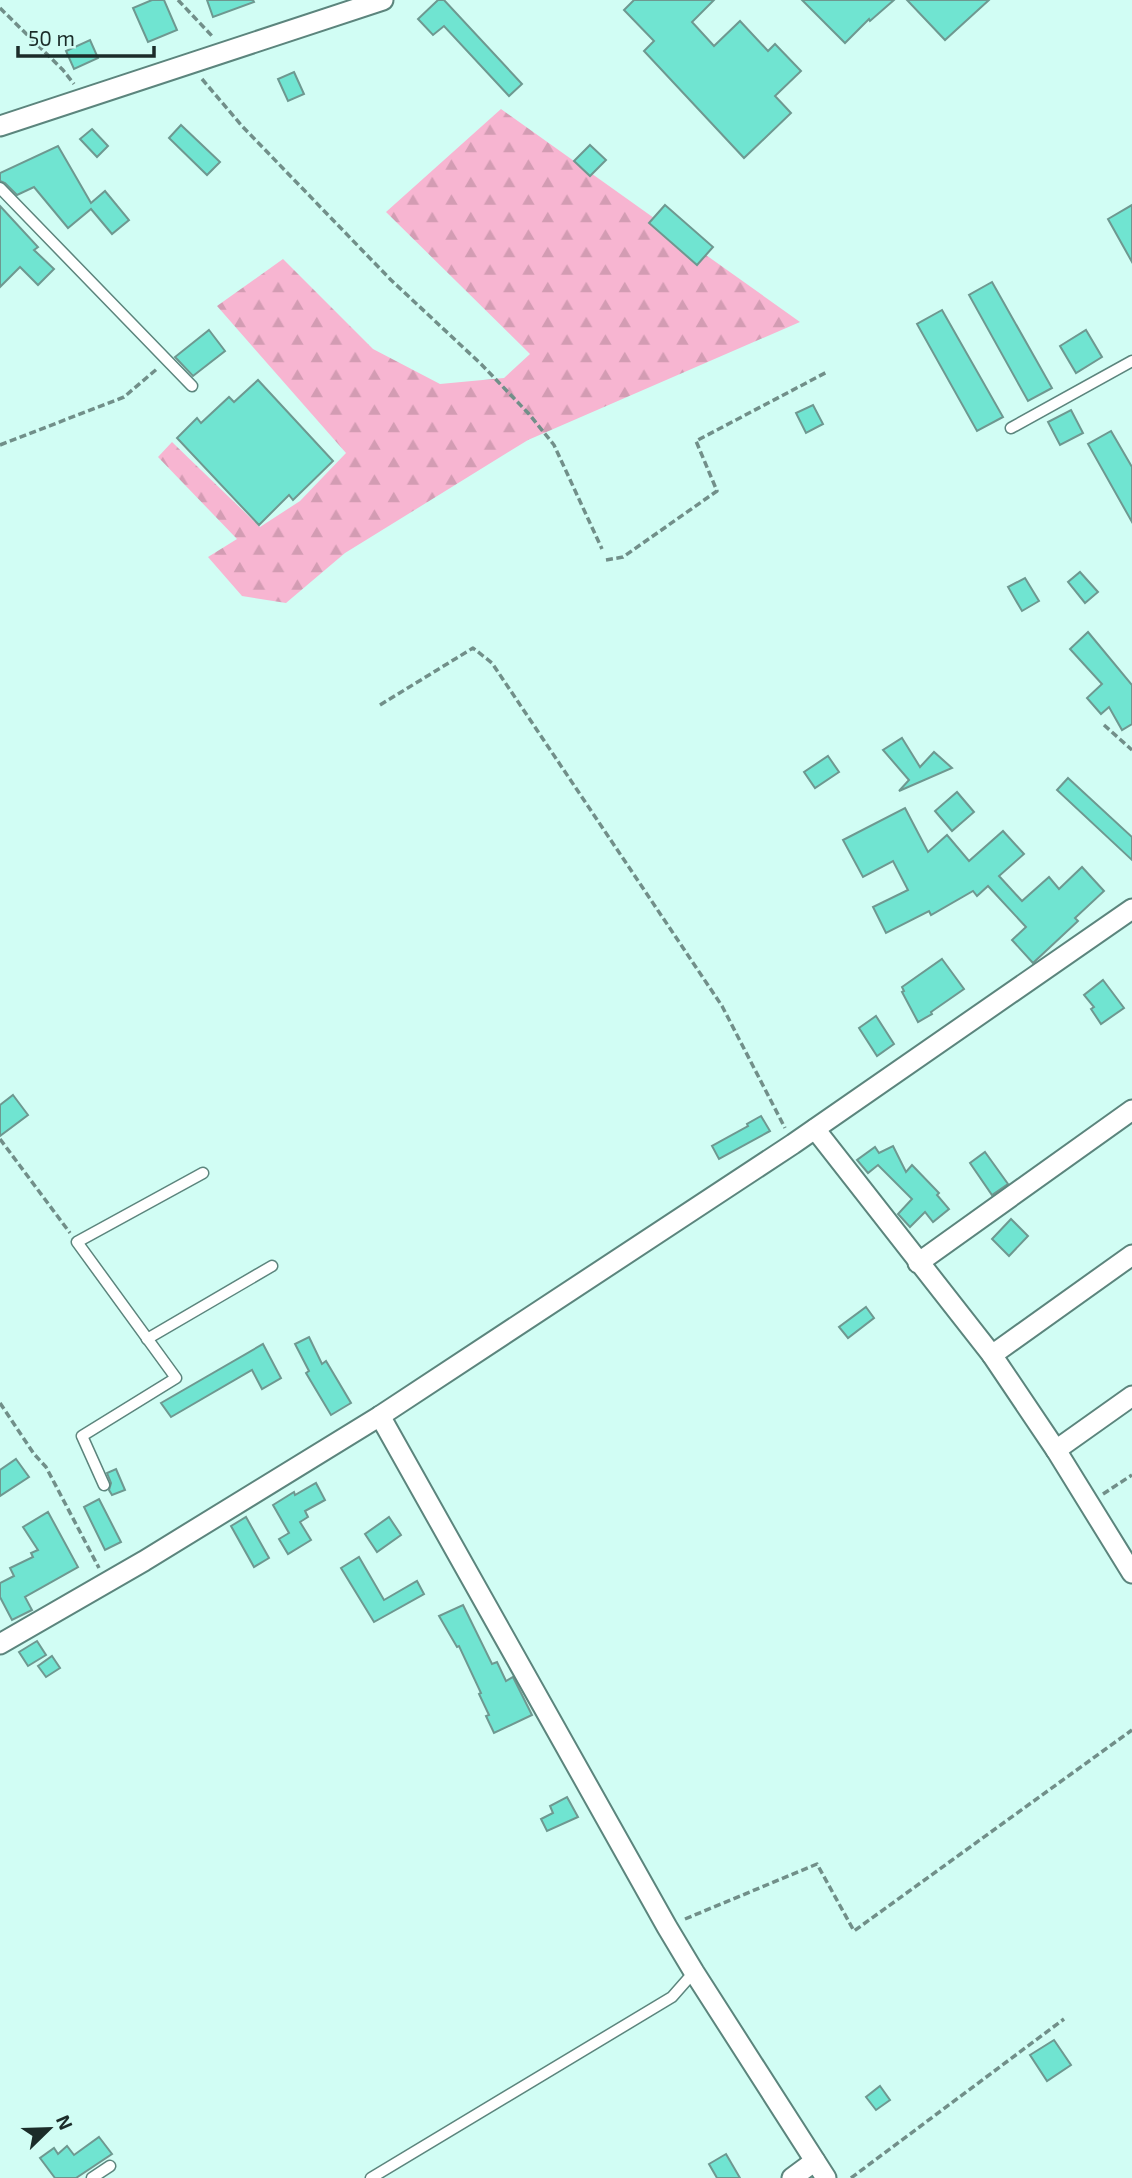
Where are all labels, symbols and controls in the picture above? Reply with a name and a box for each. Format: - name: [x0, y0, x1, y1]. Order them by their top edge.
- scale bar: [18, 14, 154, 58]
- text: 50 m: [28, 25, 75, 50]
- north arrow: [14, 2094, 84, 2164]
- text: N: [52, 2111, 78, 2133]

